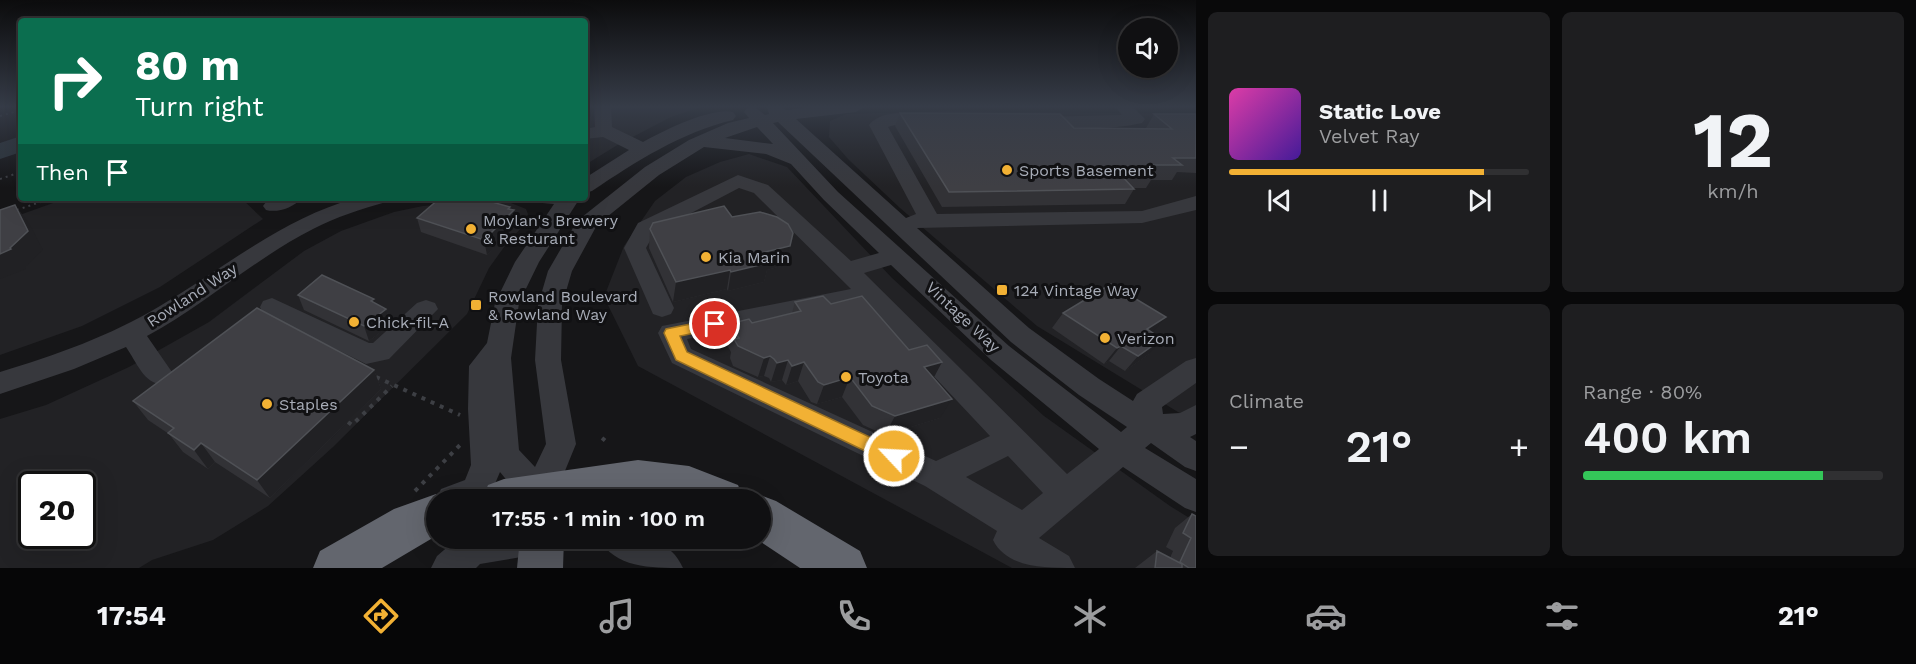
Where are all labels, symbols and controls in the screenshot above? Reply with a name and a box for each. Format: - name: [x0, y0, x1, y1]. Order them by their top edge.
- map controls: [1118, 18, 1178, 78]
- button: sound: [1118, 18, 1178, 78]
- text: 80 m: [135, 41, 240, 90]
- icon: right: [36, 42, 114, 120]
- text: Turn right: [135, 91, 264, 123]
- text: 12: [1693, 94, 1773, 186]
- text: Static Love: [1319, 99, 1441, 124]
- text: Velvet Ray: [1319, 124, 1420, 148]
- icon: arrive: [101, 156, 134, 189]
- text: Then: [36, 160, 89, 185]
- place label: Sports Basement: [1019, 161, 1154, 180]
- marker: Sports Basement: [1000, 163, 1014, 177]
- text: km/h: [1707, 179, 1759, 203]
- icon: previous: [1263, 184, 1296, 217]
- icon: pause: [1363, 184, 1396, 217]
- icon: next: [1463, 184, 1496, 217]
- place label: Moylan's Brewery & Resturant: [483, 211, 619, 248]
- marker: Moylan's Brewery & Resturant: [464, 222, 478, 236]
- place label: Kia Marin: [718, 248, 790, 267]
- marker: Kia Marin: [699, 250, 713, 264]
- street label: Rowland Way: [143, 258, 241, 331]
- street label: Vintage Way: [922, 278, 1005, 357]
- place label: 124 Vintage Way: [1014, 281, 1139, 300]
- marker: 124 Vintage Way: [995, 283, 1009, 297]
- place label: Rowland Boulevard & Rowland Way: [488, 287, 638, 324]
- marker: Rowland Boulevard & Rowland Way: [469, 298, 483, 312]
- pin: [689, 298, 740, 349]
- icon: arrive: [698, 307, 731, 340]
- place label: Chick-fil-A: [366, 313, 450, 332]
- marker: Chick-fil-A: [347, 315, 361, 329]
- place label: Verizon: [1117, 329, 1175, 348]
- marker: Verizon: [1098, 331, 1112, 345]
- place label: Toyota: [858, 368, 909, 387]
- marker: Toyota: [839, 370, 853, 384]
- text: Range · 80%: [1583, 380, 1702, 404]
- text: Climate: [1229, 389, 1304, 413]
- place label: Staples: [279, 395, 338, 414]
- marker: Staples: [260, 397, 274, 411]
- text: 400 km: [1583, 411, 1752, 464]
- text: 21°: [1345, 420, 1413, 473]
- position arrow: [862, 424, 926, 488]
- text: −: [1229, 427, 1249, 466]
- text: +: [1509, 427, 1529, 466]
- speed limit sign: 20: [18, 471, 96, 549]
- text: 17:55 · 1 min · 100 m: [492, 506, 705, 531]
- icon: directions: [360, 595, 402, 637]
- icon: music: [596, 595, 638, 637]
- icon: phone: [833, 595, 875, 637]
- icon: climate: [1069, 595, 1111, 637]
- icon: car: [1305, 595, 1347, 637]
- icon: filters: [1541, 595, 1583, 637]
- text: 17:54: [97, 600, 166, 632]
- text: 21°: [1778, 600, 1819, 632]

